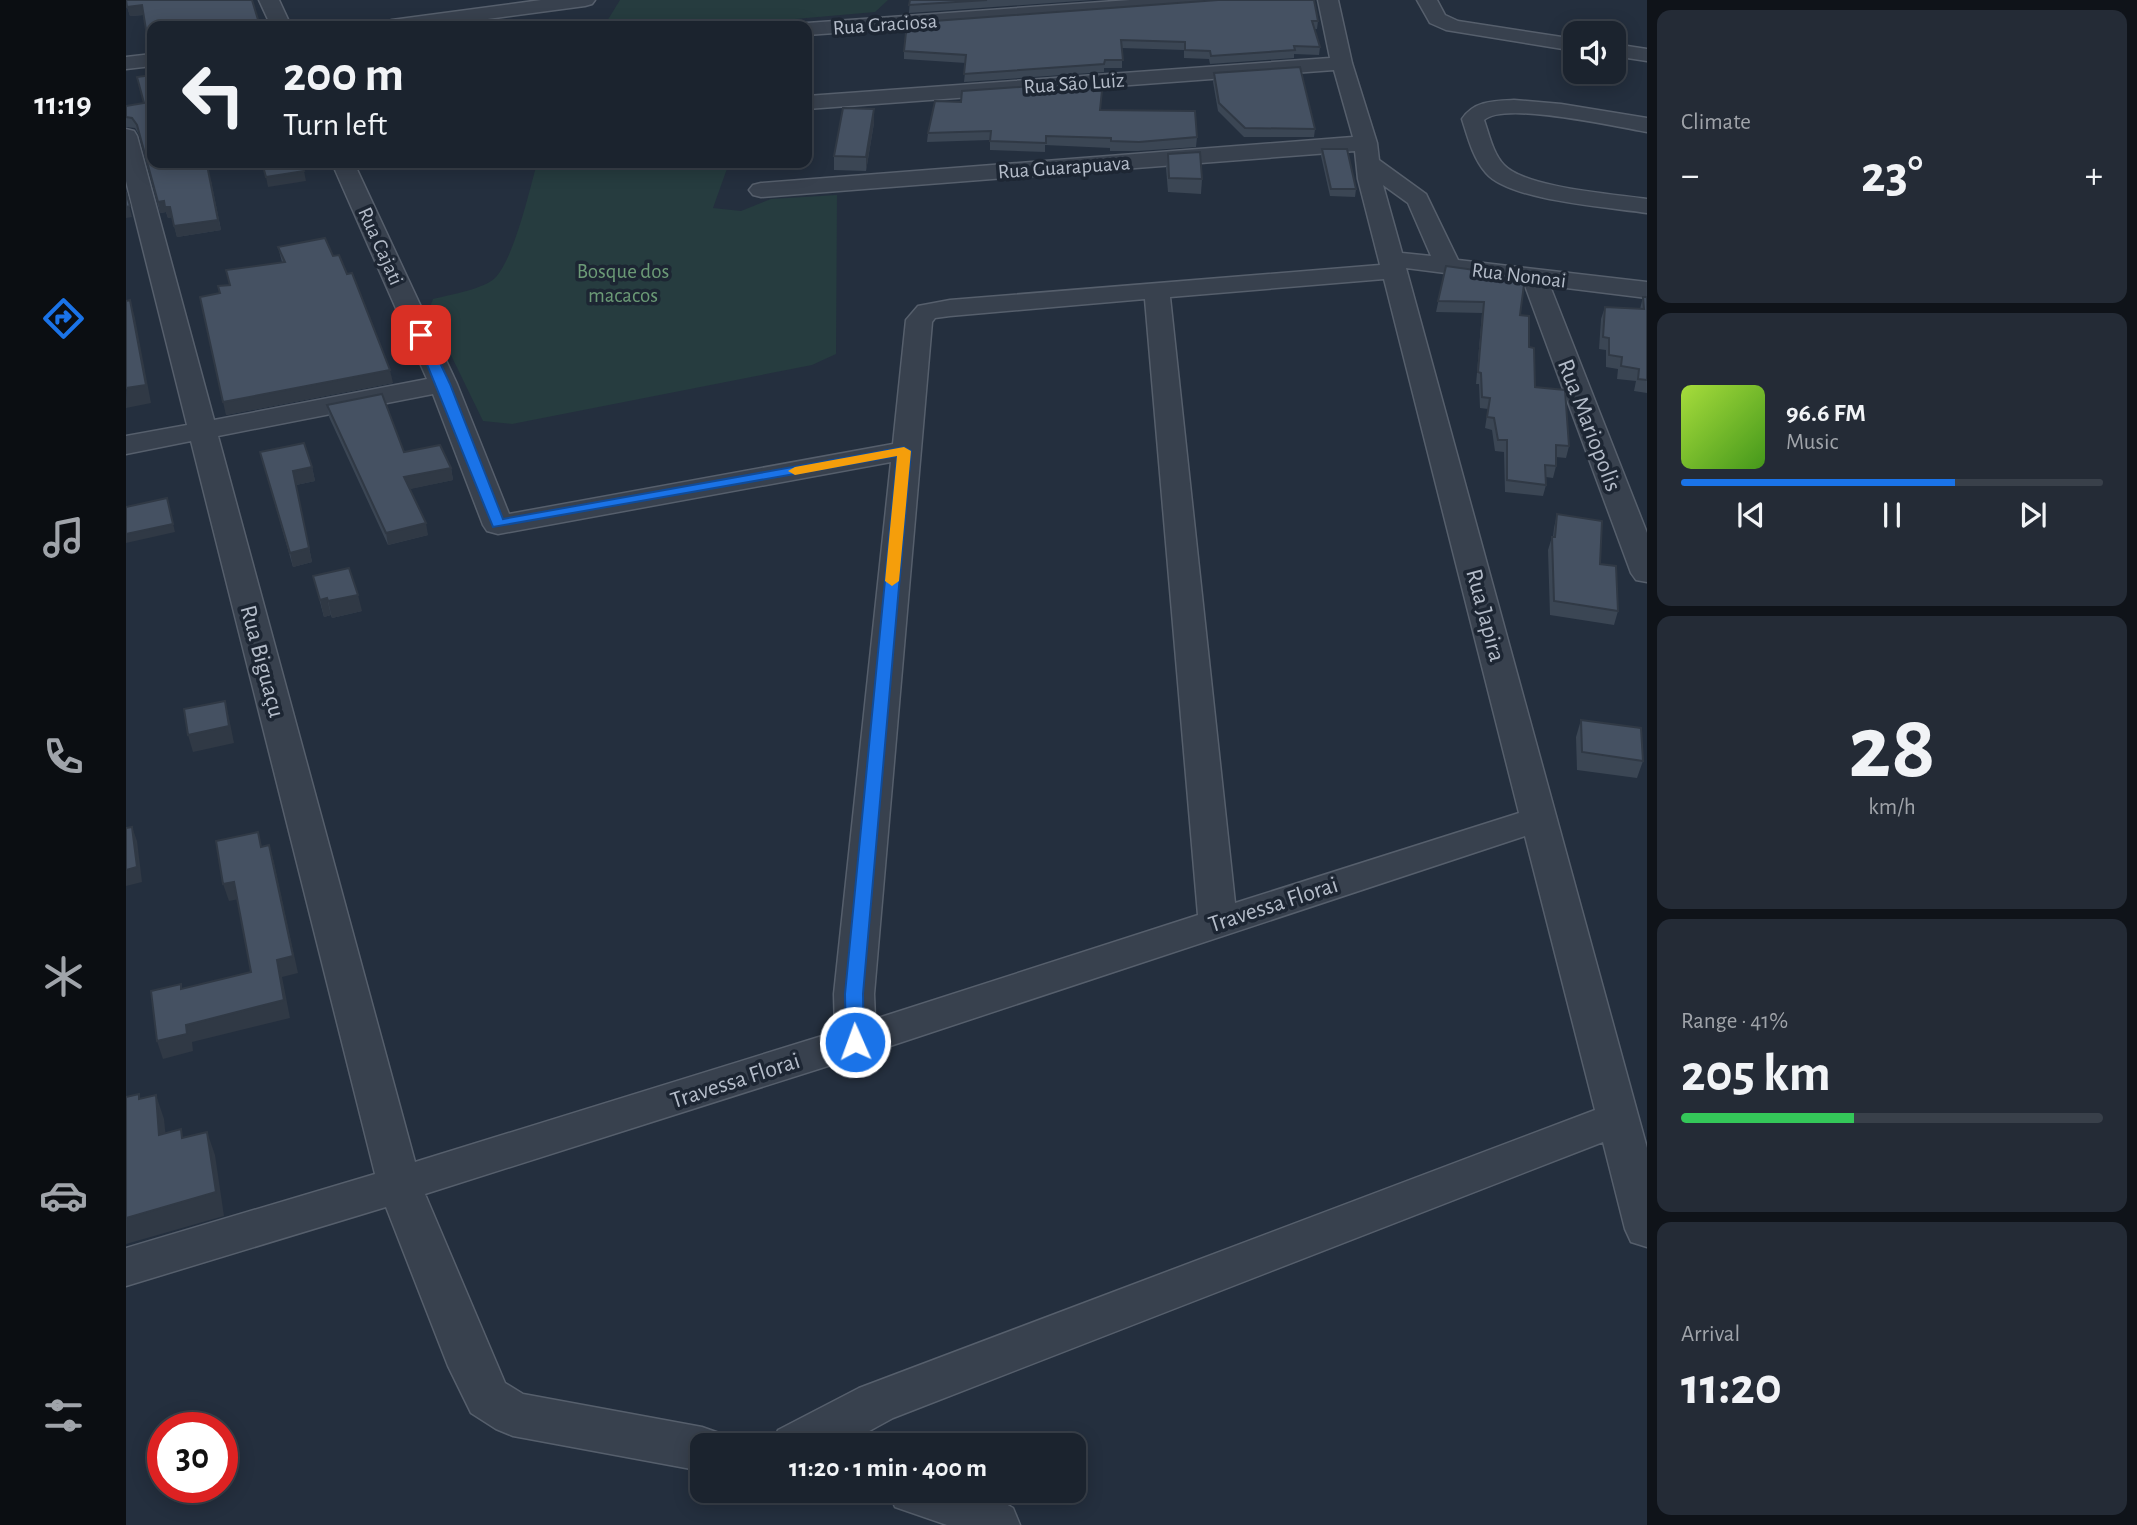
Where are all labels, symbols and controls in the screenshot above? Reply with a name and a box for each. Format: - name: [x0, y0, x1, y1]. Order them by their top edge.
- street label: Rua Graciosa: [832, 10, 938, 39]
- map controls: [1563, 21, 1626, 84]
- button: sound: [1563, 21, 1626, 84]
- icon: left: [168, 49, 259, 140]
- text: 200 m: [283, 51, 404, 100]
- street label: Rua São Luiz: [1023, 69, 1125, 98]
- text: 11:19: [34, 88, 92, 120]
- text: Turn left: [283, 109, 387, 141]
- text: Climate: [1681, 111, 1751, 134]
- text: 23°: [1861, 149, 1923, 201]
- street label: Rua Guarapuava: [997, 152, 1131, 183]
- text: −: [1681, 157, 1699, 195]
- text: +: [2085, 157, 2103, 195]
- street label: Rua Cajati: [354, 204, 407, 288]
- street label: Rua Nonoai: [1470, 259, 1567, 292]
- park label: Bosque dos macacos: [577, 261, 669, 306]
- icon: directions: [39, 294, 88, 343]
- pin: [391, 305, 451, 365]
- icon: arrive: [402, 316, 440, 354]
- street label: Rua Mariopolis: [1553, 356, 1625, 495]
- text: 96.6 FM: [1786, 400, 1866, 426]
- text: Music: [1786, 431, 1838, 454]
- icon: previous: [1732, 496, 1770, 534]
- icon: pause: [1873, 496, 1911, 534]
- icon: next: [2014, 496, 2052, 534]
- icon: music: [39, 513, 88, 562]
- street label: Rua Japira: [1461, 566, 1509, 664]
- street label: Rua Biguaçu: [236, 602, 289, 720]
- text: 28: [1848, 703, 1936, 794]
- icon: phone: [39, 732, 88, 781]
- text: km/h: [1868, 796, 1916, 819]
- street label: Travessa Florai: [1206, 873, 1341, 937]
- icon: climate: [39, 952, 88, 1001]
- position arrow: [818, 1005, 892, 1079]
- text: Range · 41%: [1681, 1010, 1788, 1033]
- text: 205 km: [1681, 1048, 1831, 1100]
- street label: Travessa Florai: [668, 1049, 803, 1113]
- icon: car: [39, 1171, 88, 1220]
- text: Arrival: [1681, 1323, 1740, 1346]
- text: 11:20: [1681, 1361, 1782, 1413]
- icon: filters: [39, 1391, 88, 1440]
- speed limit sign: 30: [147, 1412, 238, 1503]
- text: 11:20 · 1 min · 400 m: [789, 1455, 987, 1481]

